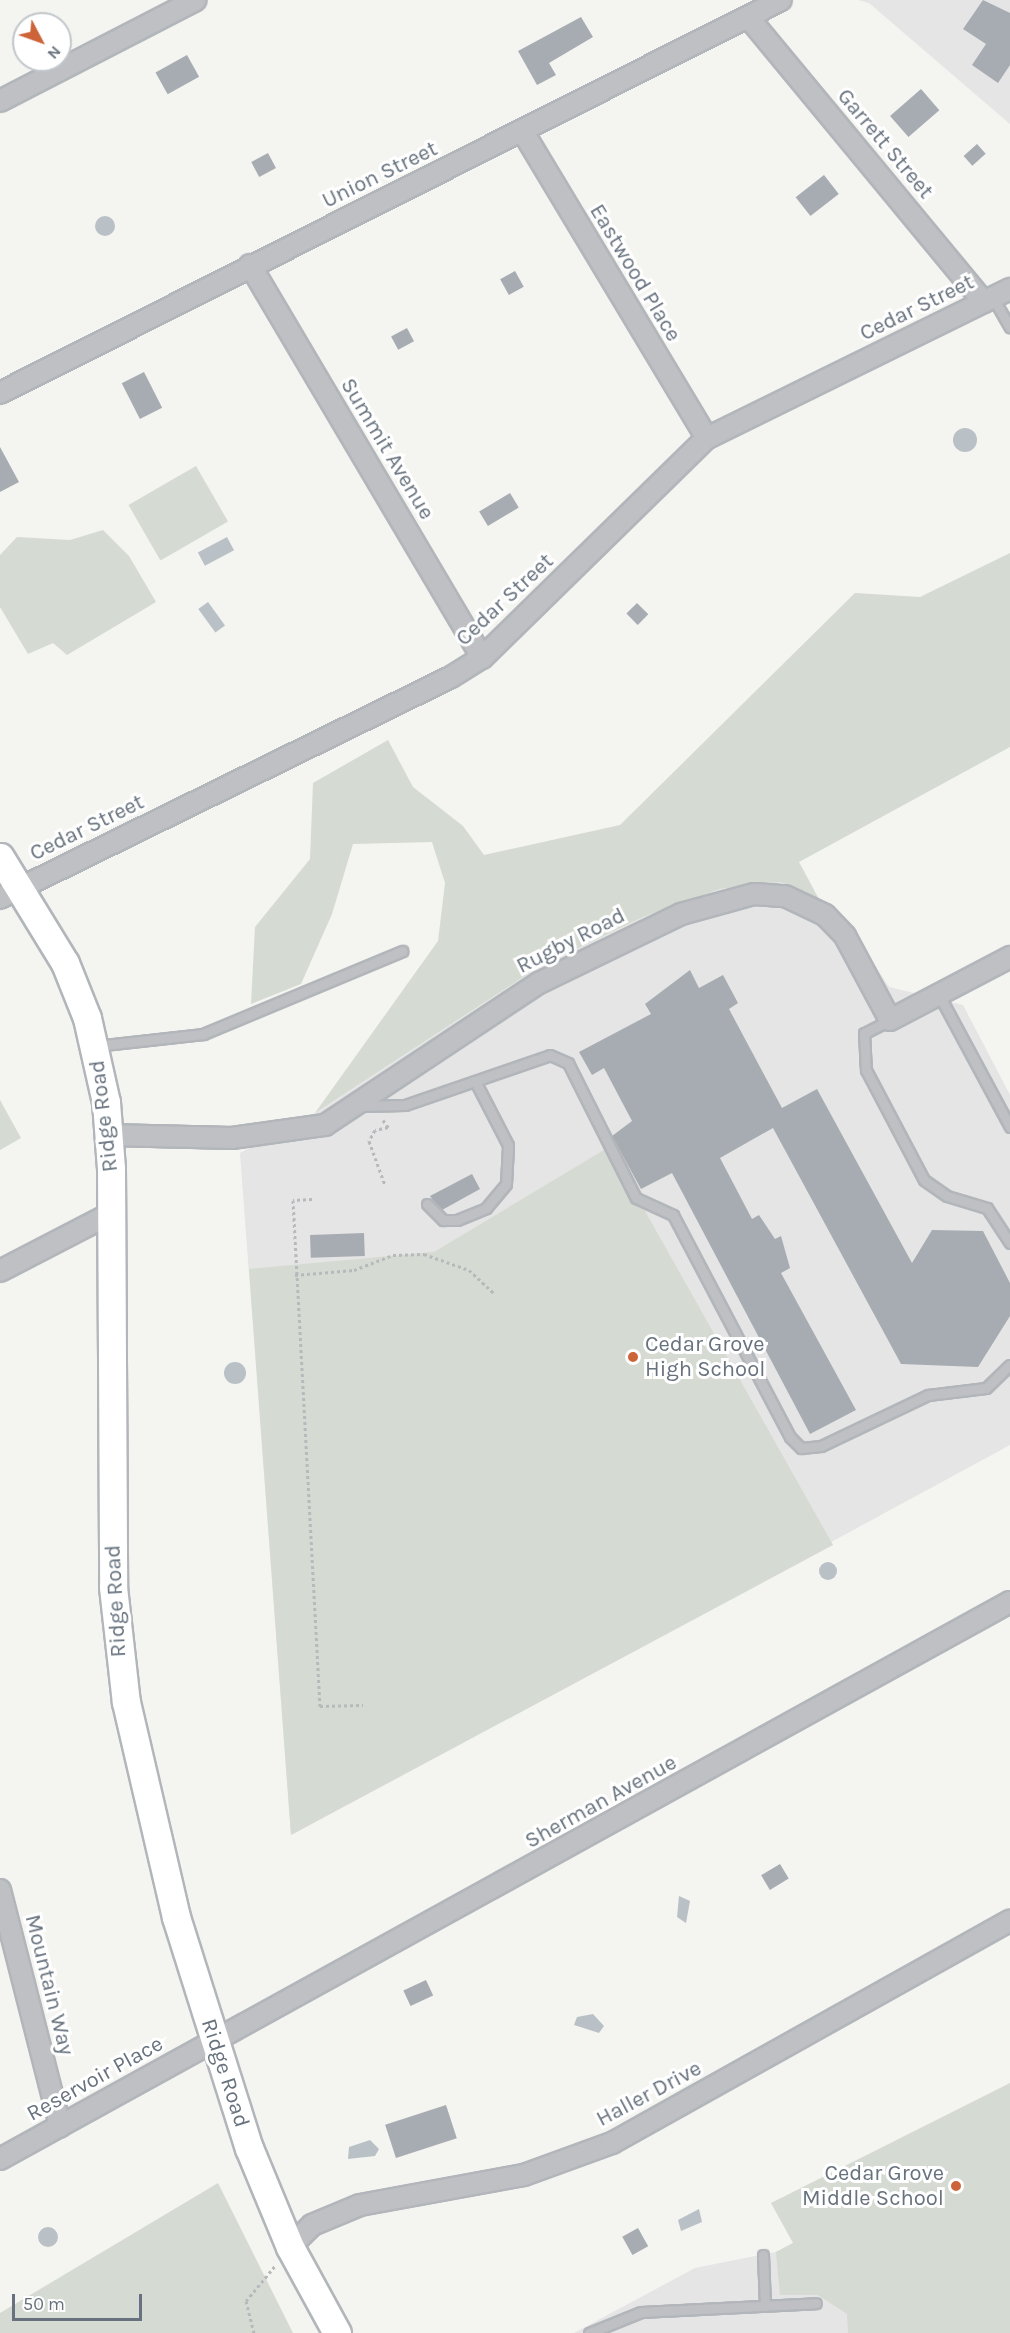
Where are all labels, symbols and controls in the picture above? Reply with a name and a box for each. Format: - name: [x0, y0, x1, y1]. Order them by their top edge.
- north arrow: [12, 12, 72, 72]
- text: N: [44, 42, 65, 63]
- street label: Garrett Street: [831, 84, 939, 204]
- street label: Union Street: [318, 136, 442, 214]
- street label: Eastwood Place: [584, 199, 686, 347]
- street label: Cedar Street: [856, 269, 978, 347]
- street label: Summit Avenue: [334, 374, 440, 524]
- street label: Cedar Street: [451, 548, 559, 652]
- street label: Cedar Street: [26, 789, 148, 867]
- street label: Rugby Road: [512, 902, 630, 980]
- street label: Ridge Road: [84, 1058, 124, 1174]
- place label: Cedar Grove High School: [645, 1331, 765, 1382]
- marker: Cedar Grove High School: [626, 1350, 640, 1364]
- street label: Ridge Road: [100, 1544, 132, 1658]
- street label: Sherman Avenue: [521, 1749, 681, 1855]
- street label: Mountain Way: [19, 1912, 79, 2058]
- street label: Ridge Road: [195, 2015, 255, 2131]
- street label: Reservoir Place: [22, 2031, 168, 2127]
- street label: Haller Drive: [592, 2055, 706, 2133]
- place label: Cedar Grove Middle School: [802, 2160, 944, 2212]
- marker: Cedar Grove Middle School: [949, 2179, 963, 2193]
- scale bar: [15, 2282, 146, 2320]
- text: 50 m: [23, 2293, 65, 2315]

